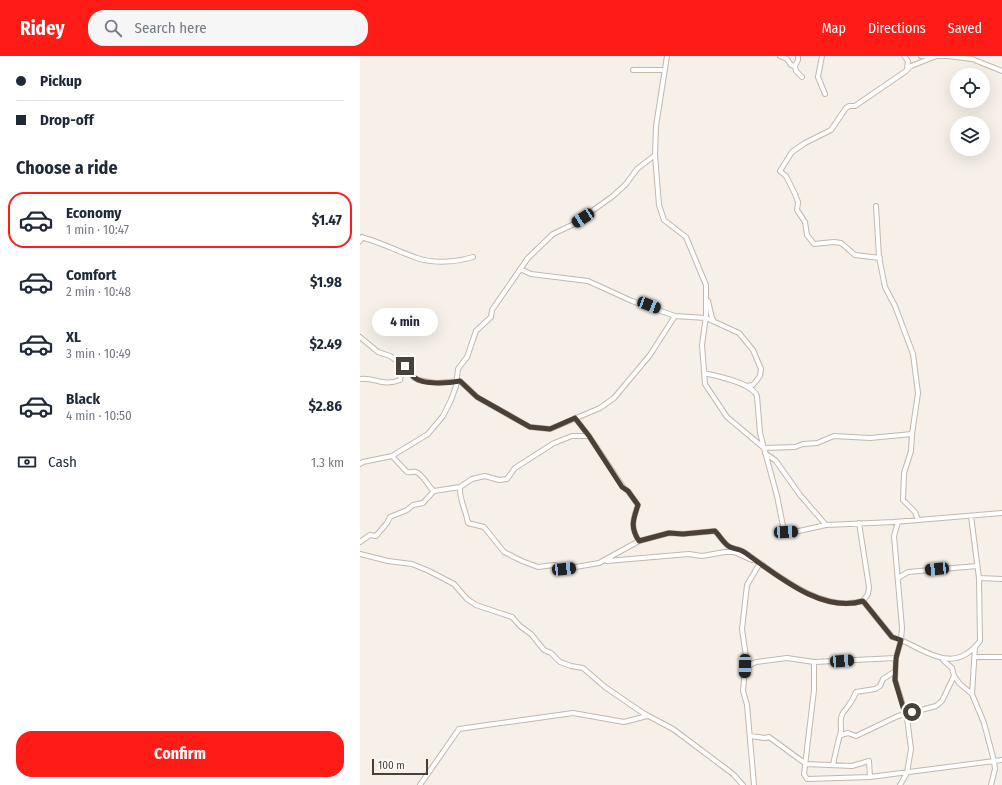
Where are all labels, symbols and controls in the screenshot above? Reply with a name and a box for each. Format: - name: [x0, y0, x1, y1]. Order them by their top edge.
- search box: [88, 10, 368, 46]
- text: Ridey: [20, 17, 64, 40]
- icon: search: [102, 17, 124, 39]
- text: Search here: [134, 19, 207, 37]
- text: Map: [822, 20, 846, 37]
- text: Directions: [868, 20, 926, 37]
- text: Saved: [948, 20, 982, 37]
- map controls: [950, 68, 990, 156]
- button: locate: [950, 68, 990, 108]
- text: Pickup: [40, 72, 82, 90]
- text: Drop-off: [40, 111, 94, 129]
- button: layers: [950, 116, 990, 156]
- text: Choose a ride: [16, 157, 118, 179]
- icon: car: [18, 202, 54, 238]
- text: Economy: [66, 204, 121, 222]
- car: [570, 206, 596, 230]
- text: $1.47: [312, 211, 342, 229]
- text: 1 min · 10:47: [66, 222, 129, 237]
- icon: car: [18, 264, 54, 300]
- text: Comfort: [66, 266, 117, 284]
- text: $1.98: [310, 273, 342, 291]
- text: 2 min · 10:48: [66, 284, 131, 299]
- car: [636, 295, 662, 315]
- callout: 4 min: [372, 308, 438, 336]
- text: 4 min: [390, 314, 420, 329]
- icon: car: [18, 326, 54, 362]
- text: XL: [66, 328, 81, 346]
- text: $2.49: [309, 335, 342, 353]
- text: 3 min · 10:49: [66, 346, 131, 361]
- route end: [396, 357, 414, 375]
- icon: car: [18, 388, 54, 424]
- text: Black: [66, 390, 100, 408]
- text: $2.86: [309, 397, 342, 415]
- text: 4 min · 10:50: [66, 408, 132, 423]
- icon: cash: [16, 451, 38, 473]
- text: Cash: [48, 453, 77, 471]
- text: 1.3 km: [311, 455, 344, 470]
- car: [774, 525, 798, 539]
- car: [551, 562, 577, 576]
- car: [924, 562, 950, 576]
- car: [739, 654, 751, 678]
- car: [830, 654, 854, 668]
- route start: [903, 703, 921, 721]
- button: Confirm: [16, 731, 344, 777]
- scale bar: [372, 757, 428, 776]
- text: 100 m: [378, 759, 405, 772]

